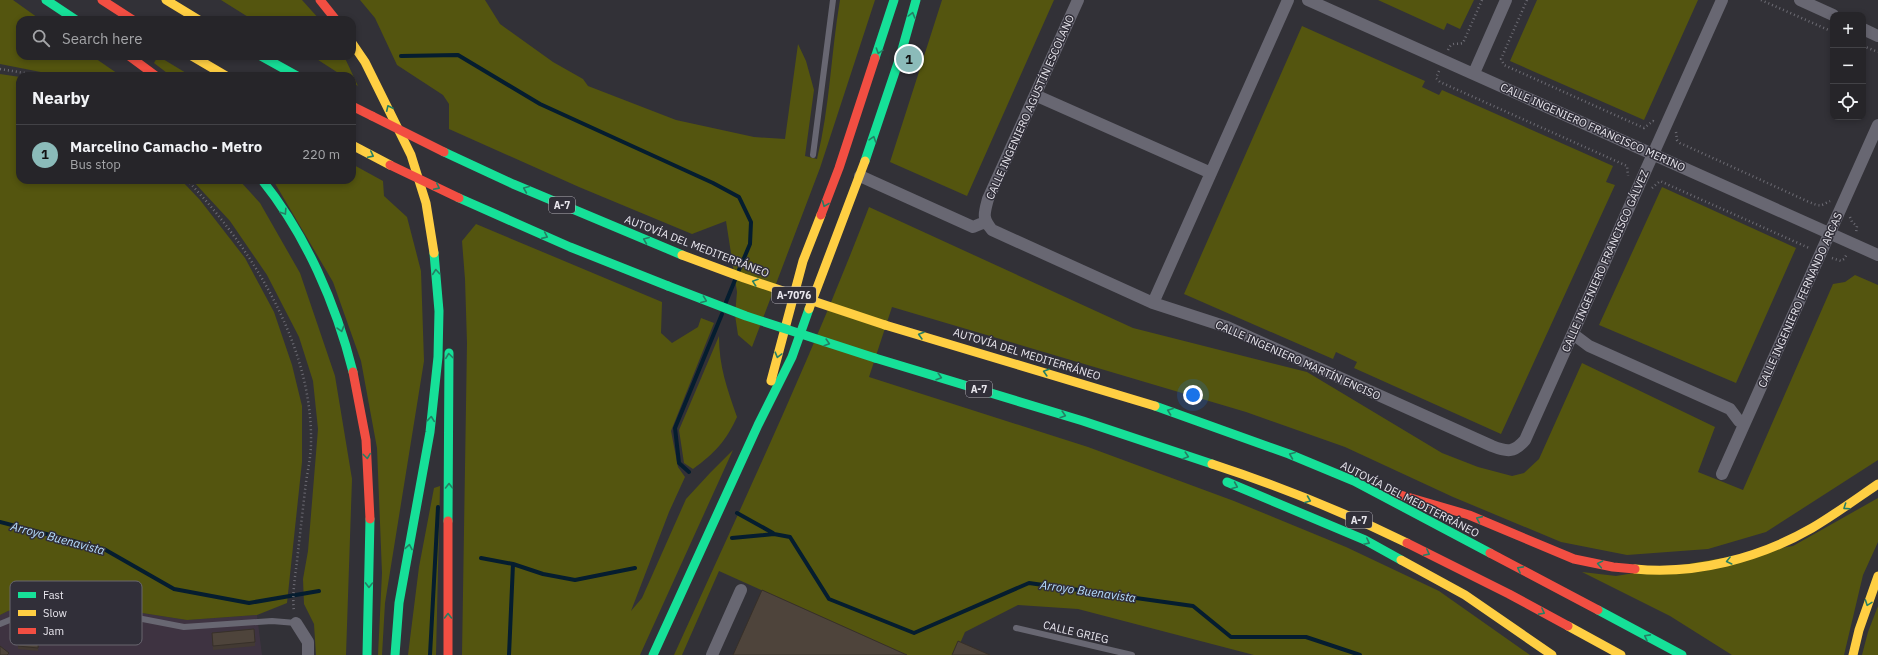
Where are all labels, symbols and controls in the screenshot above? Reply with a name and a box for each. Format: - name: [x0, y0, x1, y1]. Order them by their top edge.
- one-way arrow: [907, 12, 916, 19]
- street label: CALLE INGENIERO AGUSTÍN ESCOLANO: [983, 12, 1077, 202]
- map controls: [1830, 12, 1866, 120]
- button: +: [1830, 12, 1866, 48]
- search box: [16, 16, 356, 60]
- icon: search: [30, 27, 52, 49]
- text: Search here: [62, 29, 142, 48]
- pin: 1: [896, 44, 922, 74]
- one-way arrow: [875, 47, 884, 54]
- button: −: [1830, 48, 1866, 84]
- street label: CALLE INGENIERO FRANCISCO MERINO: [1498, 80, 1688, 174]
- button: locate: [1830, 84, 1866, 120]
- text: Nearby: [32, 87, 90, 109]
- one-way arrow: [386, 105, 394, 113]
- one-way arrow: [868, 136, 877, 143]
- text: Marcelino Camacho - Metro: [70, 137, 262, 156]
- text: 1: [41, 146, 49, 163]
- text: 220 m: [302, 146, 340, 163]
- one-way arrow: [367, 150, 374, 158]
- text: Bus stop: [70, 156, 121, 173]
- street label: CALLE INGENIERO FRANCISCO GÁLVEZ: [1558, 168, 1652, 354]
- one-way arrow: [433, 182, 440, 190]
- one-way arrow: [523, 186, 530, 194]
- road number: A-7: [549, 197, 575, 213]
- one-way arrow: [822, 201, 830, 208]
- one-way arrow: [279, 208, 287, 215]
- street label: CALLE INGENIERO FERNANDO ARCAS: [1755, 210, 1845, 390]
- street label: AUTOVÍA DEL MEDITERRÁNEO: [623, 212, 771, 280]
- one-way arrow: [541, 231, 549, 239]
- one-way arrow: [642, 237, 650, 245]
- one-way arrow: [432, 269, 441, 275]
- one-way arrow: [752, 278, 759, 287]
- road number: A-7076: [772, 287, 816, 303]
- one-way arrow: [701, 296, 708, 304]
- street label: CALLE INGENIERO MARTÍN ENCISO: [1213, 317, 1383, 403]
- one-way arrow: [336, 325, 345, 332]
- street label: AUTOVÍA DEL MEDITERRÁNEO: [952, 325, 1103, 383]
- one-way arrow: [918, 331, 925, 340]
- one-way arrow: [823, 338, 830, 347]
- one-way arrow: [774, 351, 783, 358]
- one-way arrow: [445, 353, 454, 359]
- one-way arrow: [1043, 368, 1050, 377]
- one-way arrow: [935, 372, 942, 381]
- road number: A-7: [966, 381, 992, 397]
- your location: [1183, 385, 1203, 405]
- one-way arrow: [1167, 407, 1174, 416]
- one-way arrow: [1059, 410, 1066, 419]
- one-way arrow: [426, 416, 435, 422]
- one-way arrow: [1182, 451, 1189, 460]
- one-way arrow: [1289, 452, 1296, 460]
- one-way arrow: [362, 453, 371, 459]
- street label: AUTOVÍA DEL MEDITERRÁNEO: [1338, 458, 1482, 540]
- one-way arrow: [1231, 481, 1238, 489]
- one-way arrow: [445, 483, 453, 489]
- one-way arrow: [1305, 495, 1312, 503]
- one-way arrow: [1843, 502, 1850, 510]
- road number: A-7: [1346, 512, 1372, 528]
- one-way arrow: [1475, 516, 1483, 524]
- water label: Arroyo Buenavista: [8, 518, 107, 558]
- one-way arrow: [1363, 537, 1370, 545]
- one-way arrow: [404, 544, 413, 550]
- one-way arrow: [1422, 548, 1430, 556]
- one-way arrow: [1726, 556, 1733, 565]
- one-way arrow: [1597, 561, 1603, 569]
- one-way arrow: [1517, 567, 1524, 574]
- water label: Arroyo Buenavista: [1038, 577, 1137, 605]
- legend: [10, 581, 142, 645]
- one-way arrow: [365, 582, 373, 588]
- text: Fast: [43, 588, 64, 602]
- one-way arrow: [1865, 599, 1873, 606]
- text: Slow: [43, 606, 67, 620]
- one-way arrow: [1538, 608, 1546, 615]
- one-way arrow: [444, 613, 453, 619]
- street label: CALLE GRIEG: [1042, 618, 1110, 646]
- text: Jam: [43, 624, 64, 638]
- one-way arrow: [1644, 634, 1652, 641]

